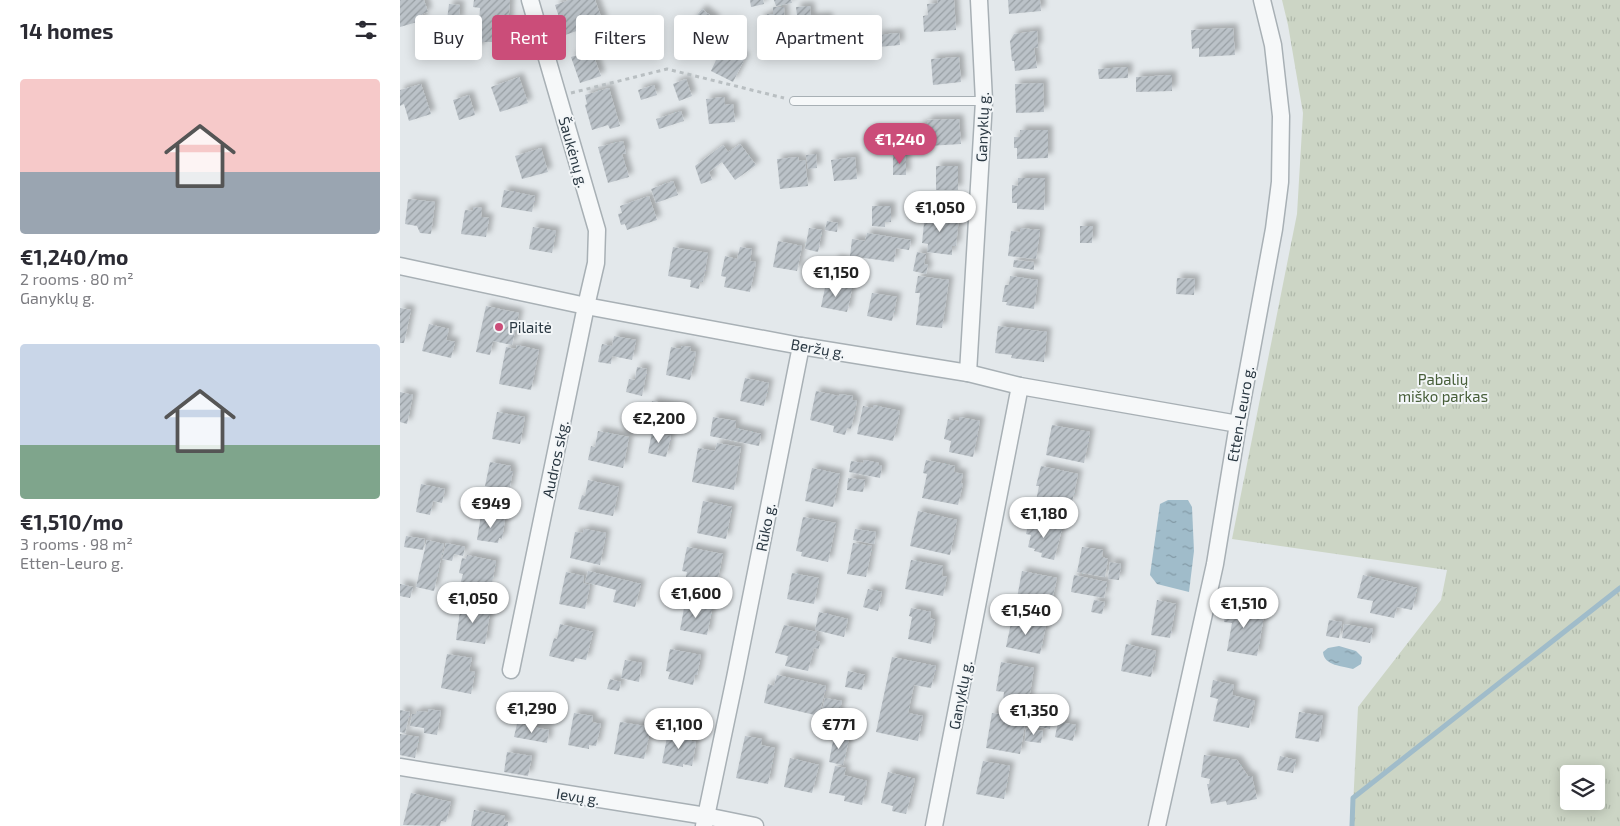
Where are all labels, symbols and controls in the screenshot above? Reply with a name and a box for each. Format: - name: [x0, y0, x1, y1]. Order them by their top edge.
- chip: Buy: [415, 15, 482, 60]
- chip: Rent: [492, 15, 566, 60]
- chip: Filters: [576, 15, 664, 60]
- chip: New: [674, 15, 747, 60]
- chip: Apartment: [757, 15, 882, 60]
- icon: filters: [352, 16, 380, 44]
- text: 14 homes: [20, 18, 114, 43]
- street label: Ganyklų g.: [972, 92, 992, 162]
- icon: home: [155, 111, 245, 201]
- street label: Šaukėnų g.: [555, 114, 593, 190]
- pin: €1,240: [859, 122, 941, 165]
- text: €1,240: [875, 129, 925, 148]
- pin: €1,050: [899, 190, 981, 233]
- text: €1,050: [915, 197, 965, 216]
- text: €1,240/mo: [20, 244, 128, 269]
- pin: €1,150: [795, 256, 877, 298]
- text: €1,150: [813, 262, 859, 281]
- text: 2 rooms · 80 m²: [20, 269, 134, 288]
- text: Ganyklų g.: [20, 288, 95, 307]
- place label: Pilaitė: [509, 318, 552, 336]
- marker: Pilaitė: [493, 321, 505, 333]
- street label: Beržų g.: [789, 334, 847, 362]
- street label: Etten-Leuro g.: [1223, 365, 1257, 463]
- park label: Pabalių miško parkas: [1398, 370, 1488, 405]
- icon: home: [155, 376, 245, 466]
- pin: €2,200: [618, 402, 700, 444]
- text: €2,200: [633, 408, 685, 427]
- street label: Audros skg.: [538, 419, 572, 499]
- pin: €949: [461, 486, 521, 529]
- text: €949: [471, 493, 511, 512]
- pin: €1,180: [1003, 496, 1085, 539]
- street label: Rūko g.: [751, 501, 779, 553]
- text: €1,180: [1020, 503, 1068, 522]
- text: €1,510/mo: [20, 509, 123, 534]
- text: 3 rooms · 98 m²: [20, 534, 133, 553]
- text: Etten-Leuro g.: [20, 553, 124, 572]
- pin: €1,600: [655, 576, 737, 619]
- pin: €1,050: [432, 582, 514, 624]
- text: €1,600: [671, 583, 721, 602]
- pin: €1,510: [1203, 586, 1285, 629]
- text: €1,050: [448, 588, 498, 607]
- text: €1,510: [1221, 593, 1267, 612]
- pin: €1,540: [985, 594, 1067, 636]
- text: €1,540: [1001, 600, 1051, 619]
- street label: Ganyklų g.: [944, 659, 976, 731]
- pin: €1,290: [491, 692, 573, 734]
- pin: €1,350: [993, 694, 1075, 736]
- text: €1,290: [507, 698, 557, 717]
- text: €1,350: [1009, 700, 1059, 719]
- pin: €1,100: [638, 708, 720, 750]
- pin: €771: [809, 708, 869, 750]
- text: €1,100: [655, 714, 703, 733]
- text: €771: [822, 714, 856, 733]
- map controls: [1560, 765, 1605, 810]
- button: layers: [1560, 765, 1605, 810]
- street label: Ievų g.: [555, 784, 601, 808]

